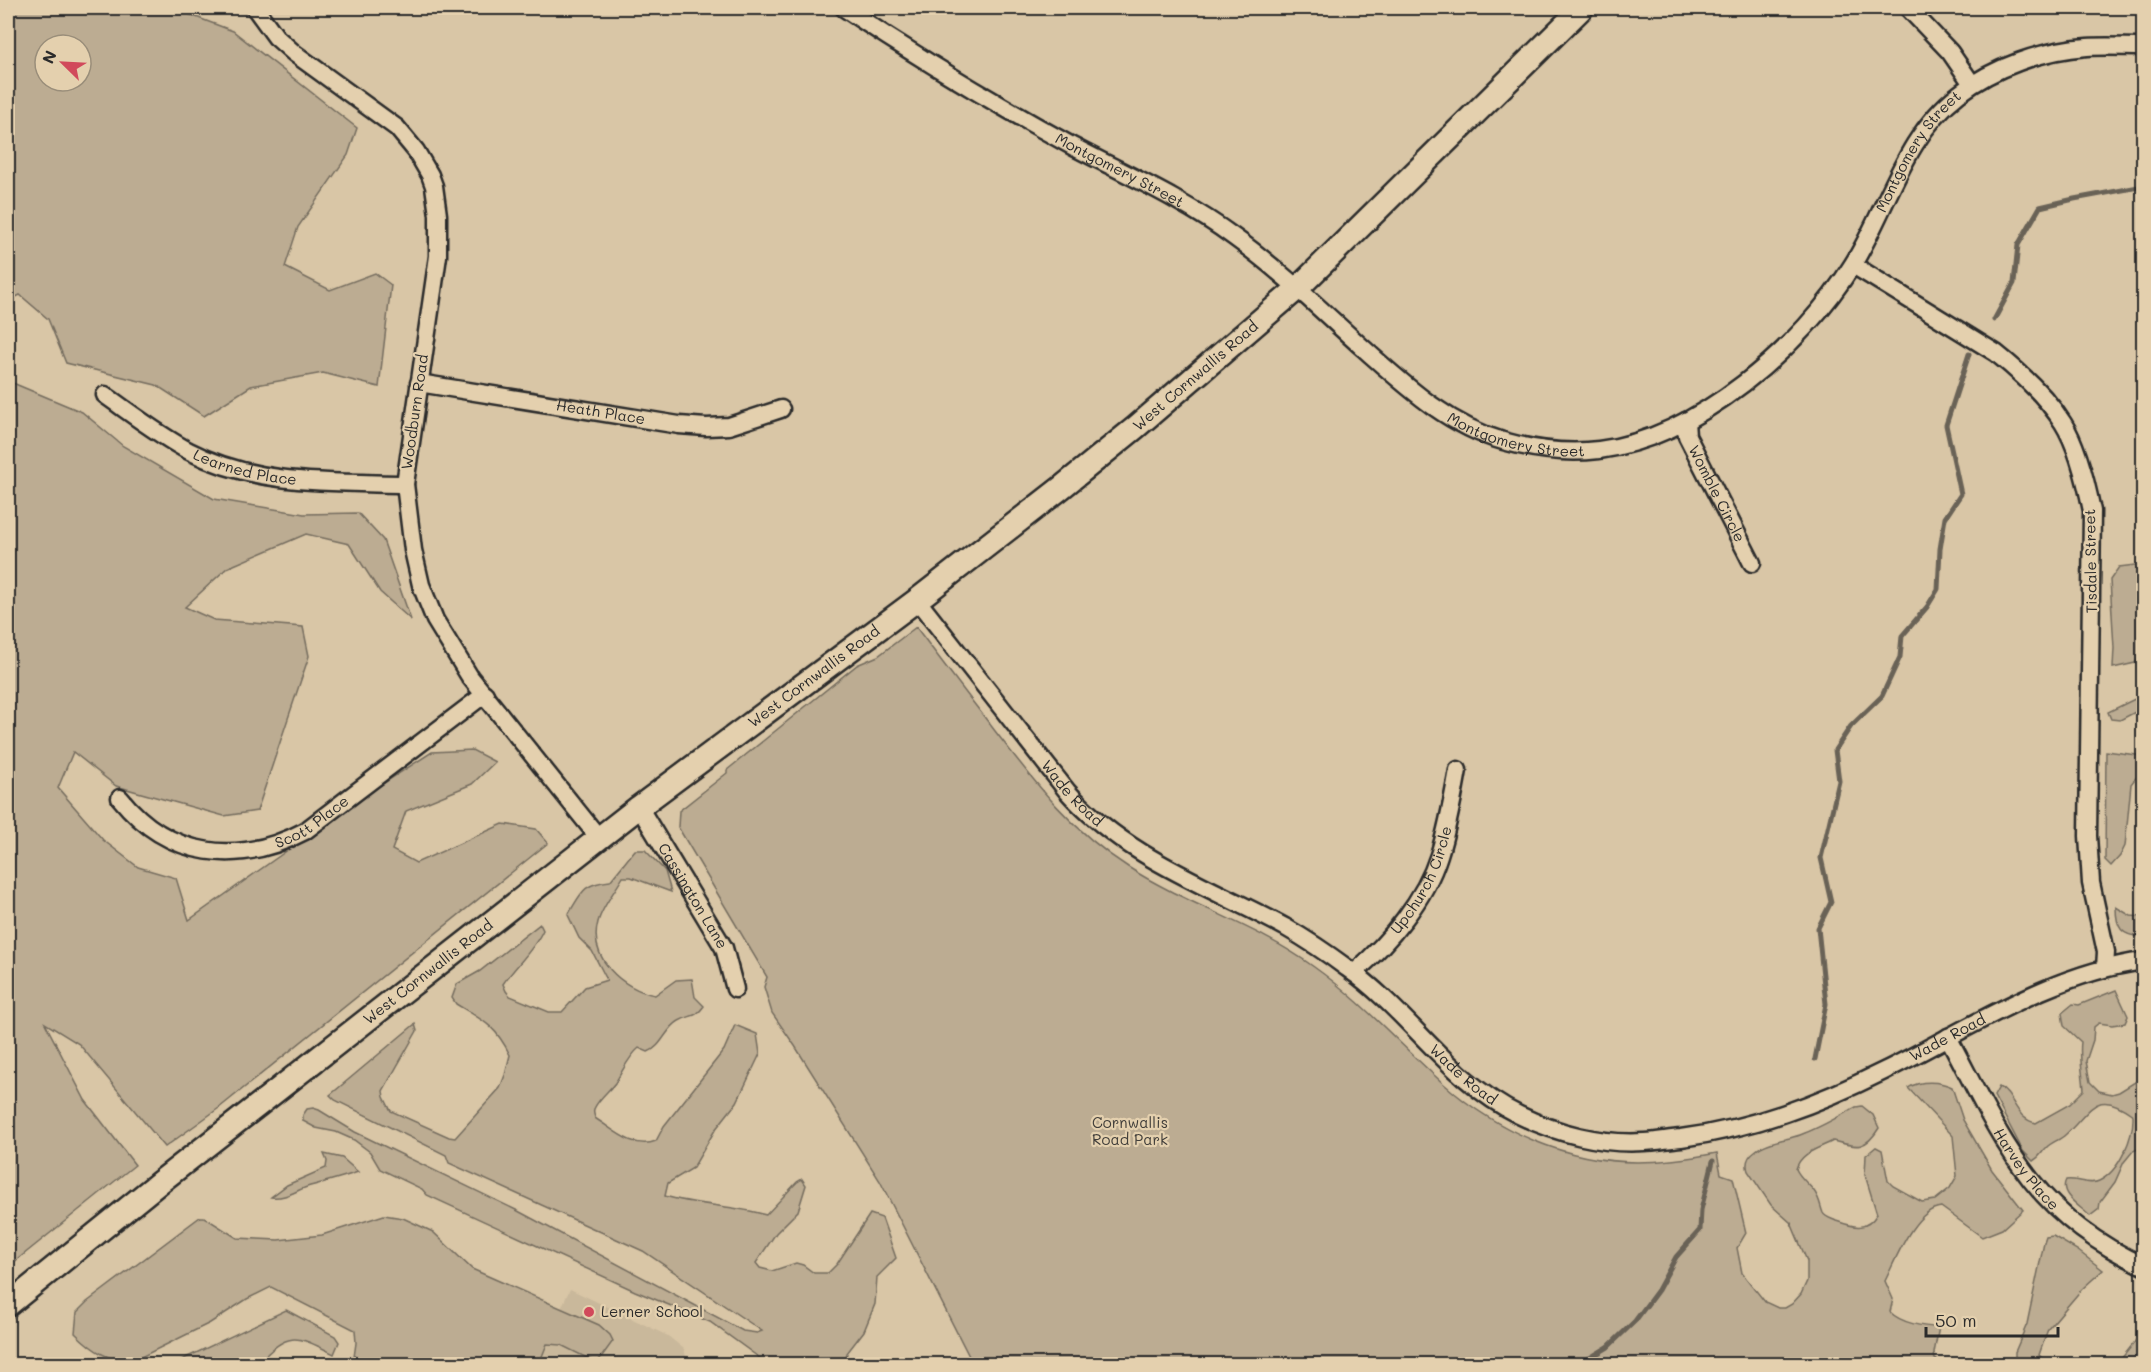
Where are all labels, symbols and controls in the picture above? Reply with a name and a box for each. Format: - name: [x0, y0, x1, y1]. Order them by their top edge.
- north arrow: [33, 33, 93, 93]
- text: N: [37, 47, 61, 67]
- street label: Montgomery Street: [1871, 85, 1965, 215]
- street label: Montgomery Street: [1052, 128, 1188, 212]
- street label: West Cornwallis Road: [1128, 316, 1262, 435]
- street label: Woodburn Road: [396, 353, 432, 471]
- street label: Heath Place: [555, 394, 647, 428]
- street label: Montgomery Street: [1444, 407, 1585, 461]
- street label: Womble Circle: [1684, 442, 1751, 545]
- street label: Learned Place: [190, 444, 298, 489]
- street label: Tisdale Street: [2079, 509, 2101, 614]
- street label: West Cornwallis Road: [744, 620, 883, 732]
- street label: Wade Road: [1037, 755, 1108, 830]
- street label: Scott Place: [272, 790, 352, 852]
- street label: Upchurch Circle: [1386, 824, 1456, 938]
- street label: Cassington Lane: [654, 839, 733, 952]
- street label: West Cornwallis Road: [359, 914, 496, 1028]
- street label: Wade Road: [1905, 1008, 1989, 1065]
- street label: Wade Road: [1426, 1039, 1501, 1109]
- park label: Cornwallis Road Park: [1092, 1112, 1168, 1149]
- street label: Harvey Place: [1990, 1124, 2064, 1214]
- scale bar: [1926, 1300, 2058, 1338]
- place label: Lerner School: [601, 1301, 703, 1321]
- marker: Lerner School: [582, 1305, 596, 1319]
- text: 50 m: [1935, 1308, 1977, 1332]

